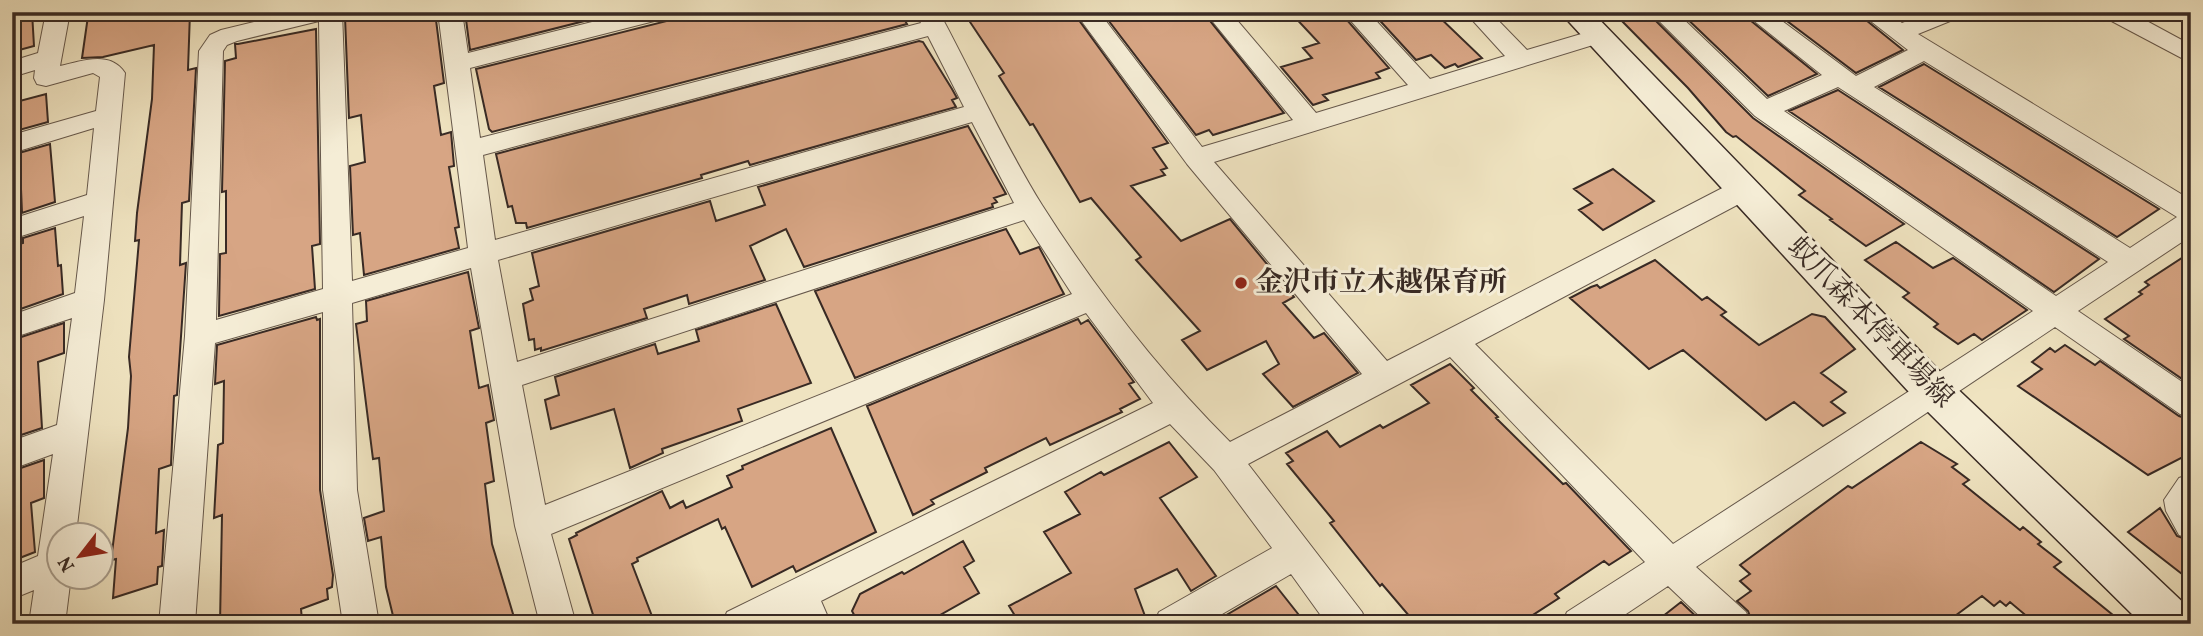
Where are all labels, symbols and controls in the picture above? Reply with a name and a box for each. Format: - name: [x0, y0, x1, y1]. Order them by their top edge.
- street label: 蚊爪森本停車場線: [1778, 229, 1962, 417]
- place label: 金沢市立木越保育所: [1255, 264, 1507, 303]
- marker: 金沢市立木越保育所: [1233, 275, 1249, 291]
- north arrow: [46, 520, 116, 590]
- text: N: [52, 551, 82, 576]

